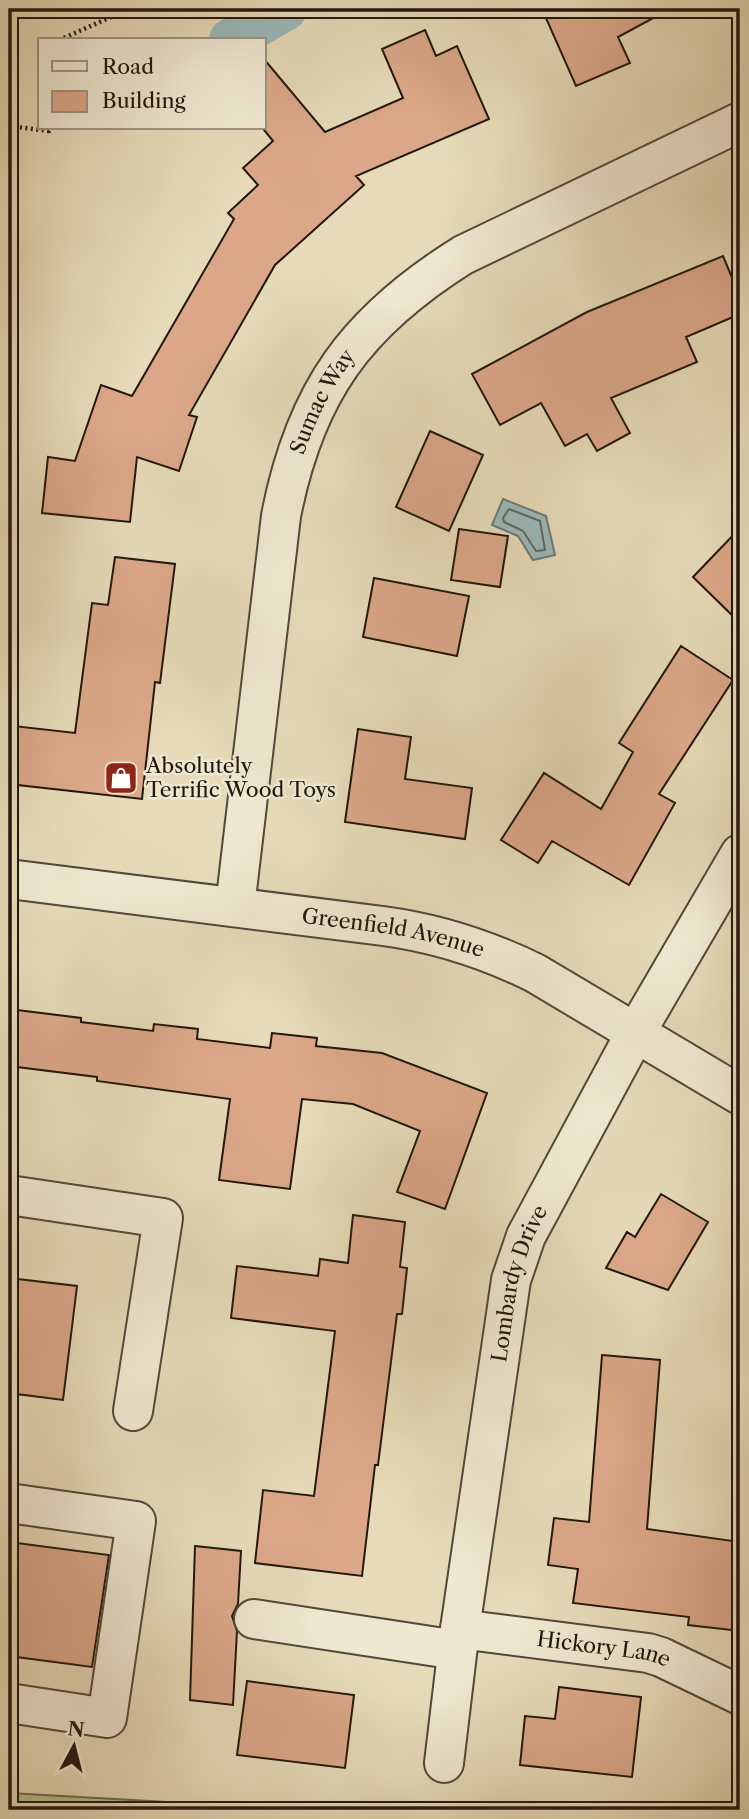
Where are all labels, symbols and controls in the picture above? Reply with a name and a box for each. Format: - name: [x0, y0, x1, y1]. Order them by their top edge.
- legend: [38, 38, 266, 130]
- text: Road: [102, 54, 154, 79]
- text: Building: [102, 88, 187, 113]
- street label: Sumac Way: [285, 344, 360, 457]
- place label: Absolutely Terrific Wood Toys: [145, 753, 336, 802]
- shop icon: Absolutely Terrific Wood Toys: [102, 759, 140, 797]
- street label: Greenfield Avenue: [300, 903, 488, 962]
- street label: Lombardy Drive: [486, 1201, 552, 1364]
- street label: Hickory Lane: [535, 1626, 675, 1672]
- north arrow: [38, 1710, 108, 1780]
- text: N: [66, 1717, 86, 1742]

